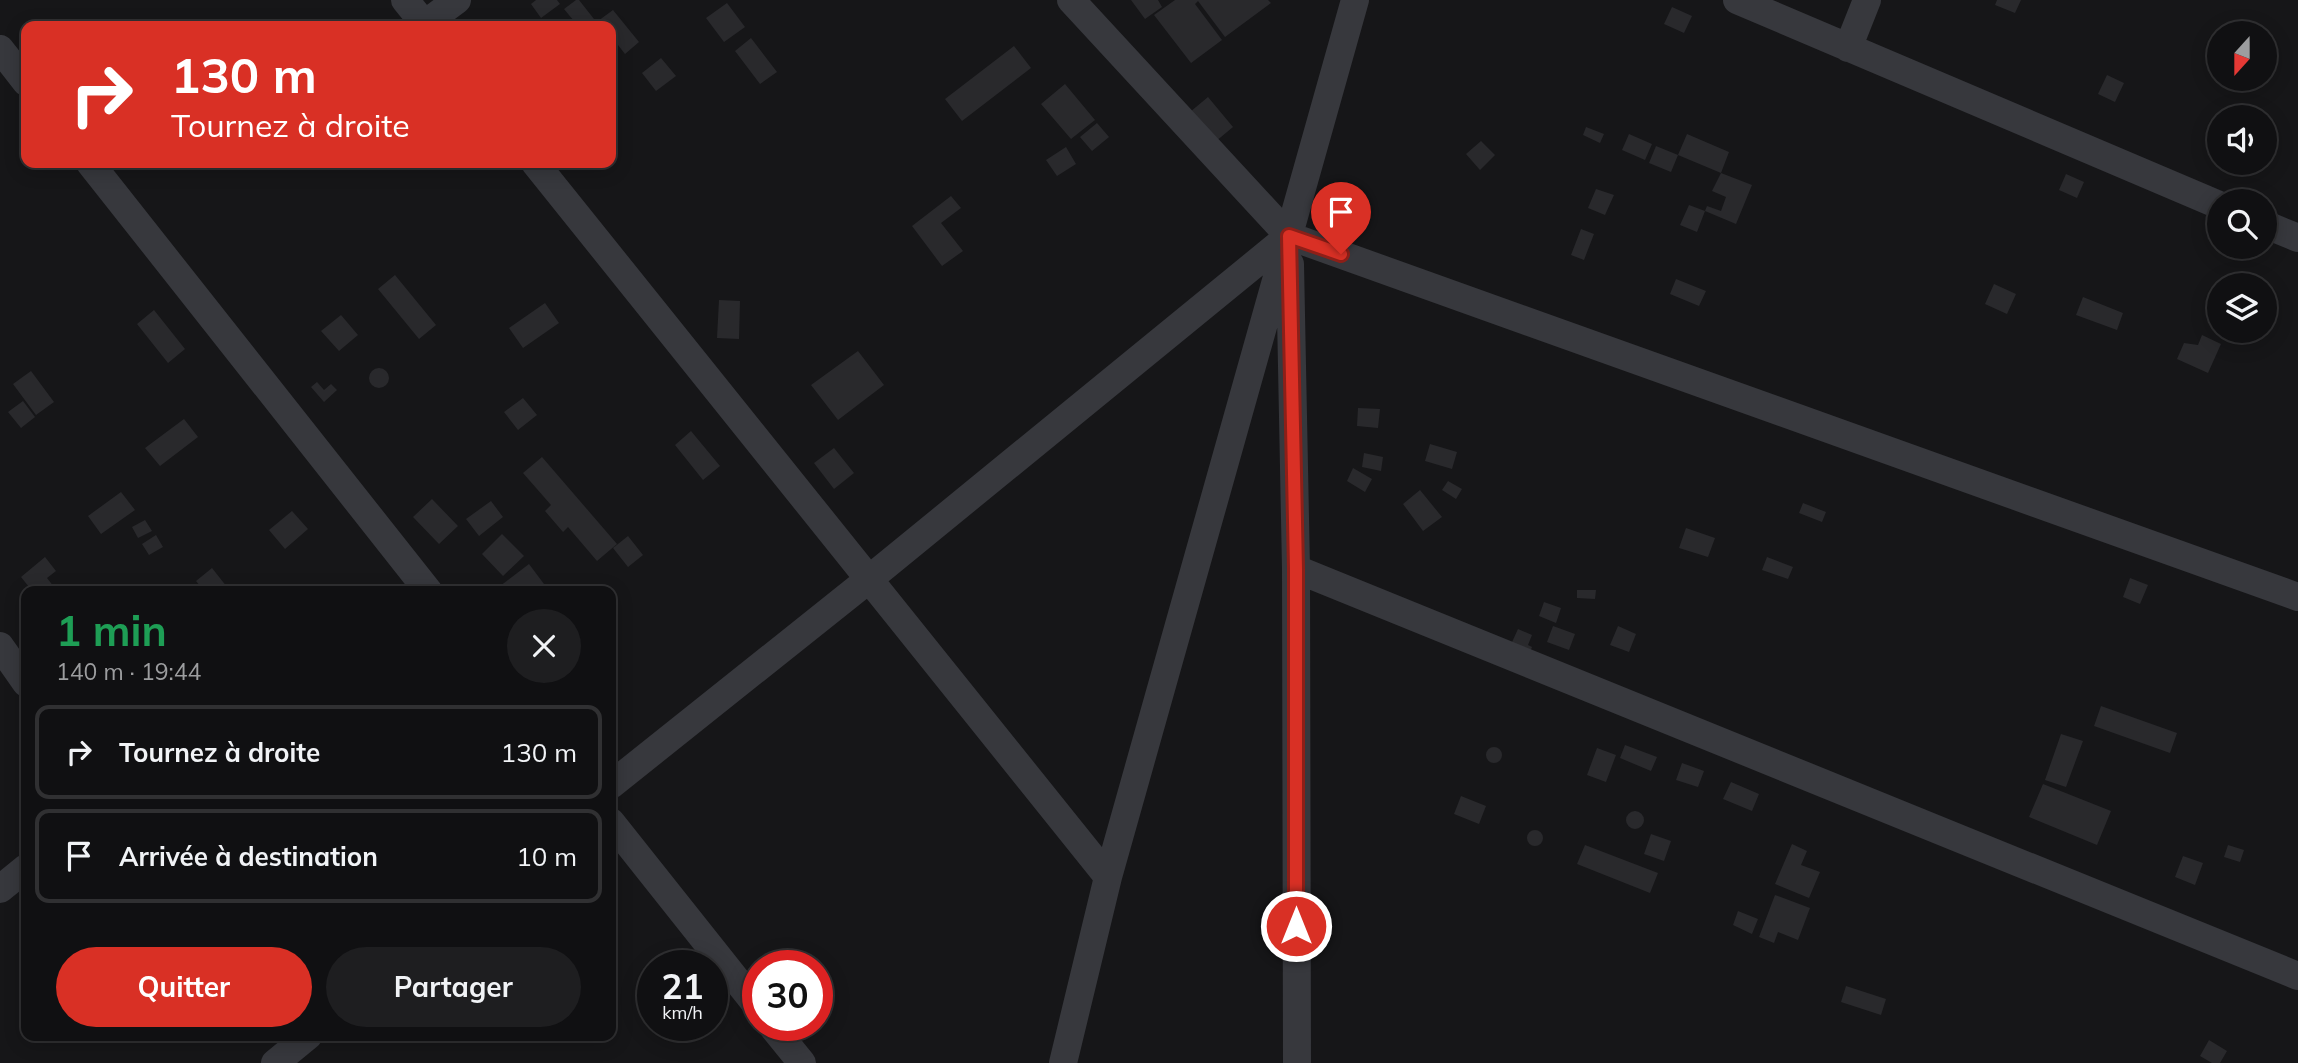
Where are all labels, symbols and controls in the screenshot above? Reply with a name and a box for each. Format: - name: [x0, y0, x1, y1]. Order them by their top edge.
- north arrow: [2207, 21, 2277, 91]
- map controls: [2207, 21, 2277, 343]
- text: 130 m: [171, 44, 317, 105]
- icon: right: [56, 49, 147, 140]
- text: Tournez à droite: [171, 105, 410, 145]
- button: sound: [2207, 105, 2277, 175]
- pin: [1311, 182, 1371, 254]
- button: search: [2207, 189, 2277, 259]
- icon: arrive: [1322, 193, 1360, 231]
- button: layers: [2207, 273, 2277, 343]
- text: 1 min: [56, 604, 167, 657]
- button: close: [507, 609, 581, 683]
- text: 140 m · 19:44: [56, 657, 201, 686]
- icon: right: [60, 733, 98, 771]
- text: Tournez à droite: [119, 736, 320, 769]
- text: 130 m: [501, 736, 577, 769]
- icon: arrive: [60, 837, 98, 875]
- text: Arrivée à destination: [119, 840, 378, 873]
- text: 10 m: [516, 840, 577, 873]
- position arrow: [1259, 889, 1333, 963]
- button: Quitter: [56, 947, 312, 1027]
- button: Partager: [326, 947, 581, 1027]
- speed limit sign: 30: [742, 950, 833, 1041]
- text: 21: [661, 964, 704, 1008]
- text: km/h: [662, 1001, 703, 1024]

